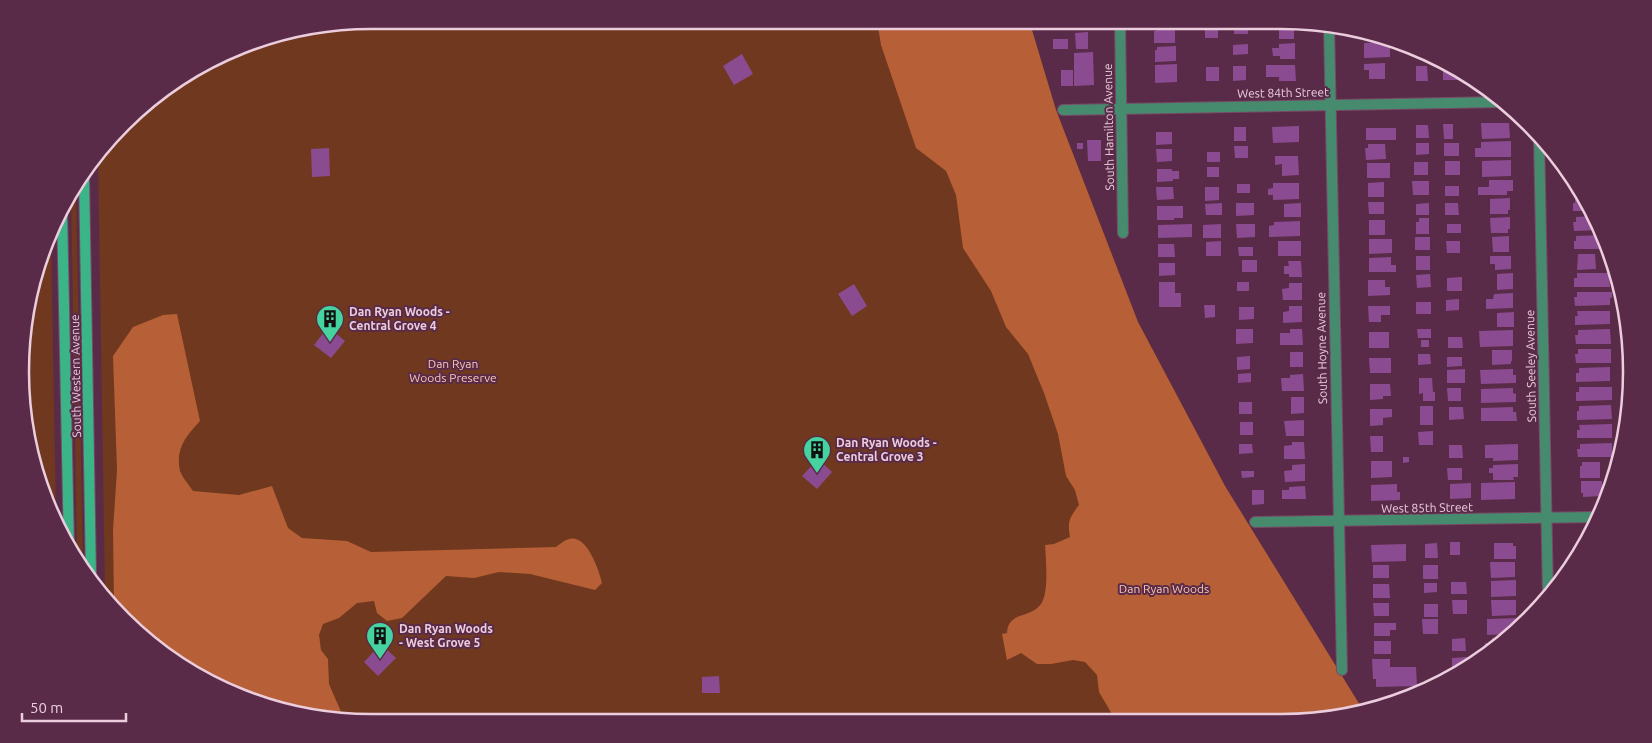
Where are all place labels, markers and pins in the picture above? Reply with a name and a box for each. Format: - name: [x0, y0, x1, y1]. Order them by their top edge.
- building icon: Dan Ryan Woods - Central Grove 4: [315, 304, 345, 343]
- place label: Dan Ryan Woods - Central Grove 4: [349, 305, 450, 332]
- building icon: Dan Ryan Woods - Central Grove 3: [802, 435, 832, 474]
- place label: Dan Ryan Woods - Central Grove 3: [836, 436, 937, 463]
- building icon: Dan Ryan Woods - West Grove 5: [365, 621, 395, 660]
- place label: Dan Ryan Woods - West Grove 5: [399, 622, 493, 649]

